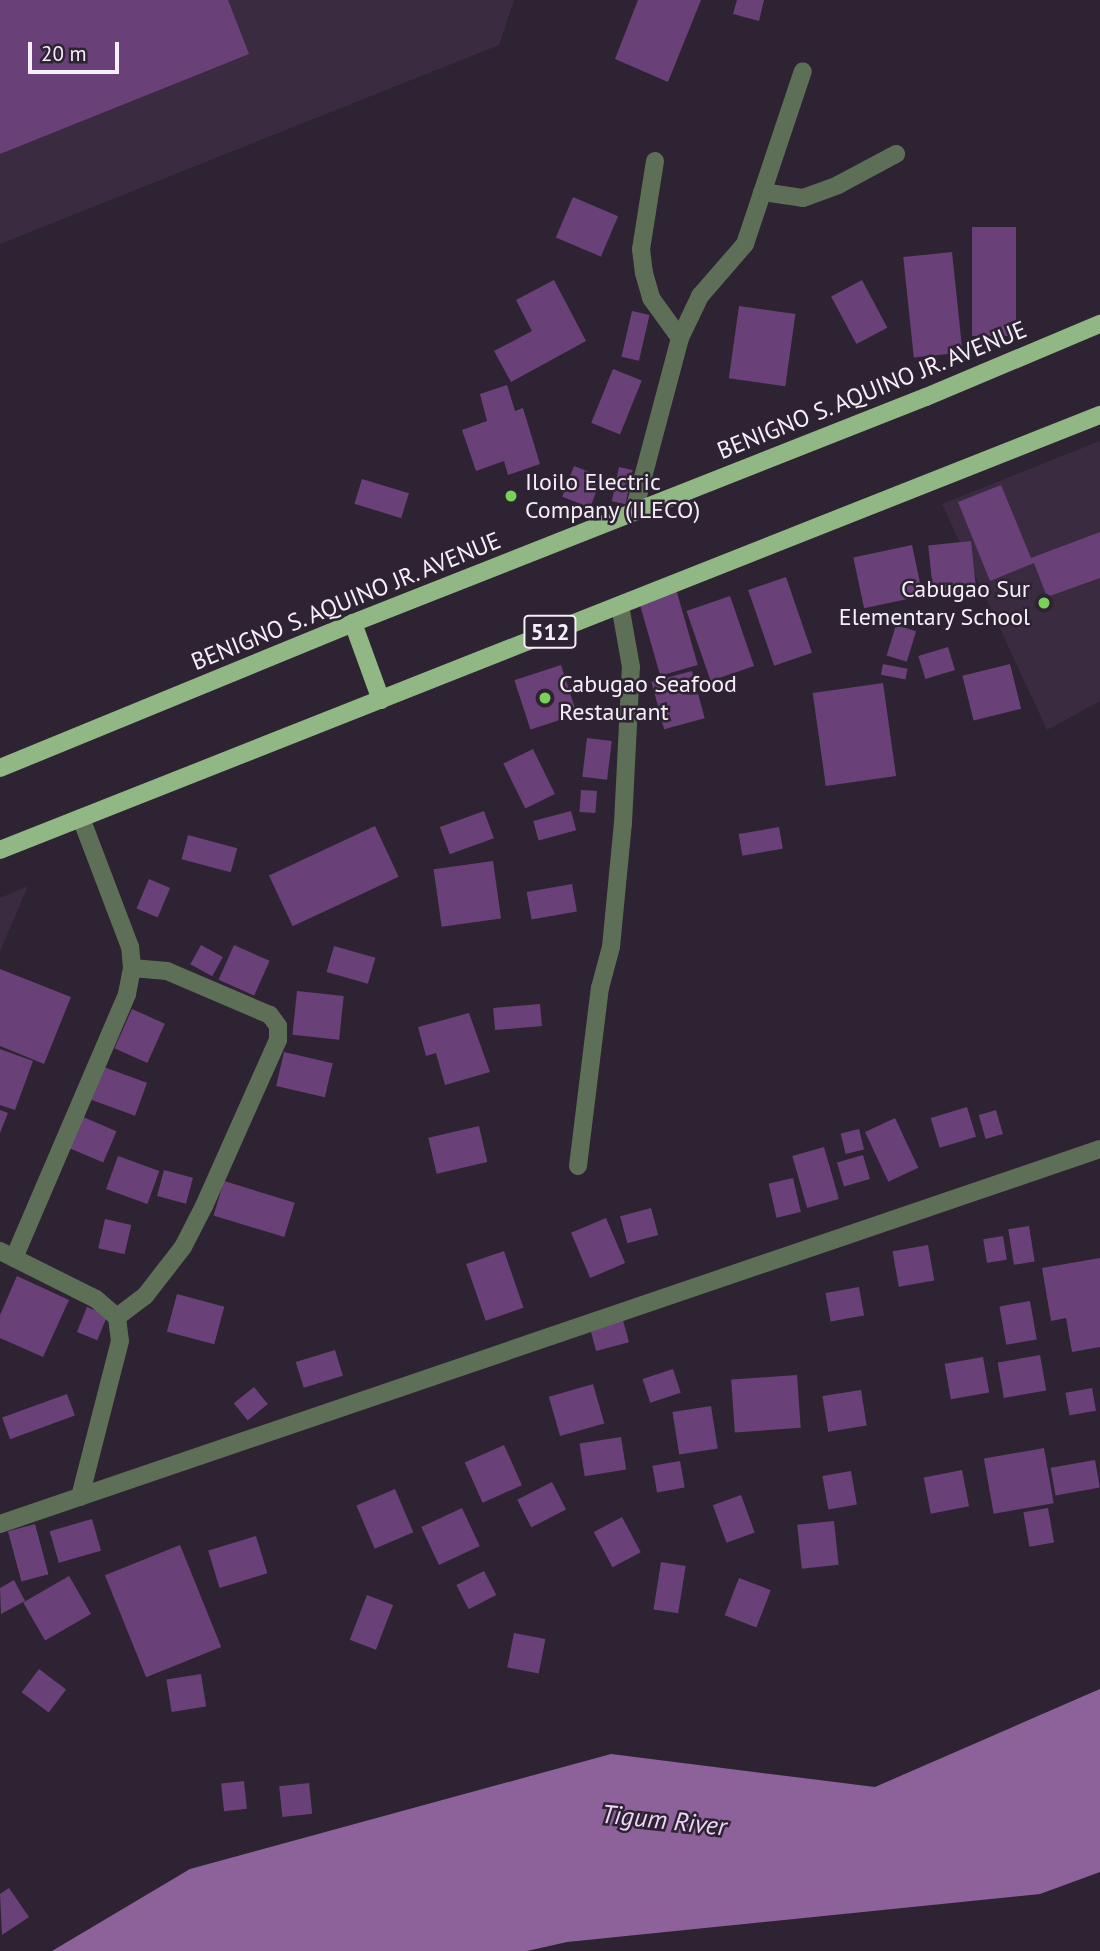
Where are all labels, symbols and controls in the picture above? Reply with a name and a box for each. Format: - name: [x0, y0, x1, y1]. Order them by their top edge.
- scale bar: [32, 28, 122, 72]
- text: 20 m: [41, 40, 87, 67]
- street label: BENIGNO S. AQUINO JR. AVENUE: [711, 314, 1033, 466]
- place label: Iloilo Electric Company (ILECO): [525, 468, 701, 524]
- marker: Iloilo Electric Company (ILECO): [503, 488, 519, 504]
- street label: BENIGNO S. AQUINO JR. AVENUE: [185, 525, 507, 677]
- place label: Cabugao Sur Elementary School: [838, 575, 1030, 631]
- marker: Cabugao Sur Elementary School: [1036, 595, 1052, 611]
- road number: 512: [522, 612, 578, 652]
- place label: Cabugao Seafood Restaurant: [559, 670, 737, 726]
- marker: Cabugao Seafood Restaurant: [537, 690, 553, 706]
- water label: Tigum River: [600, 1798, 728, 1842]

